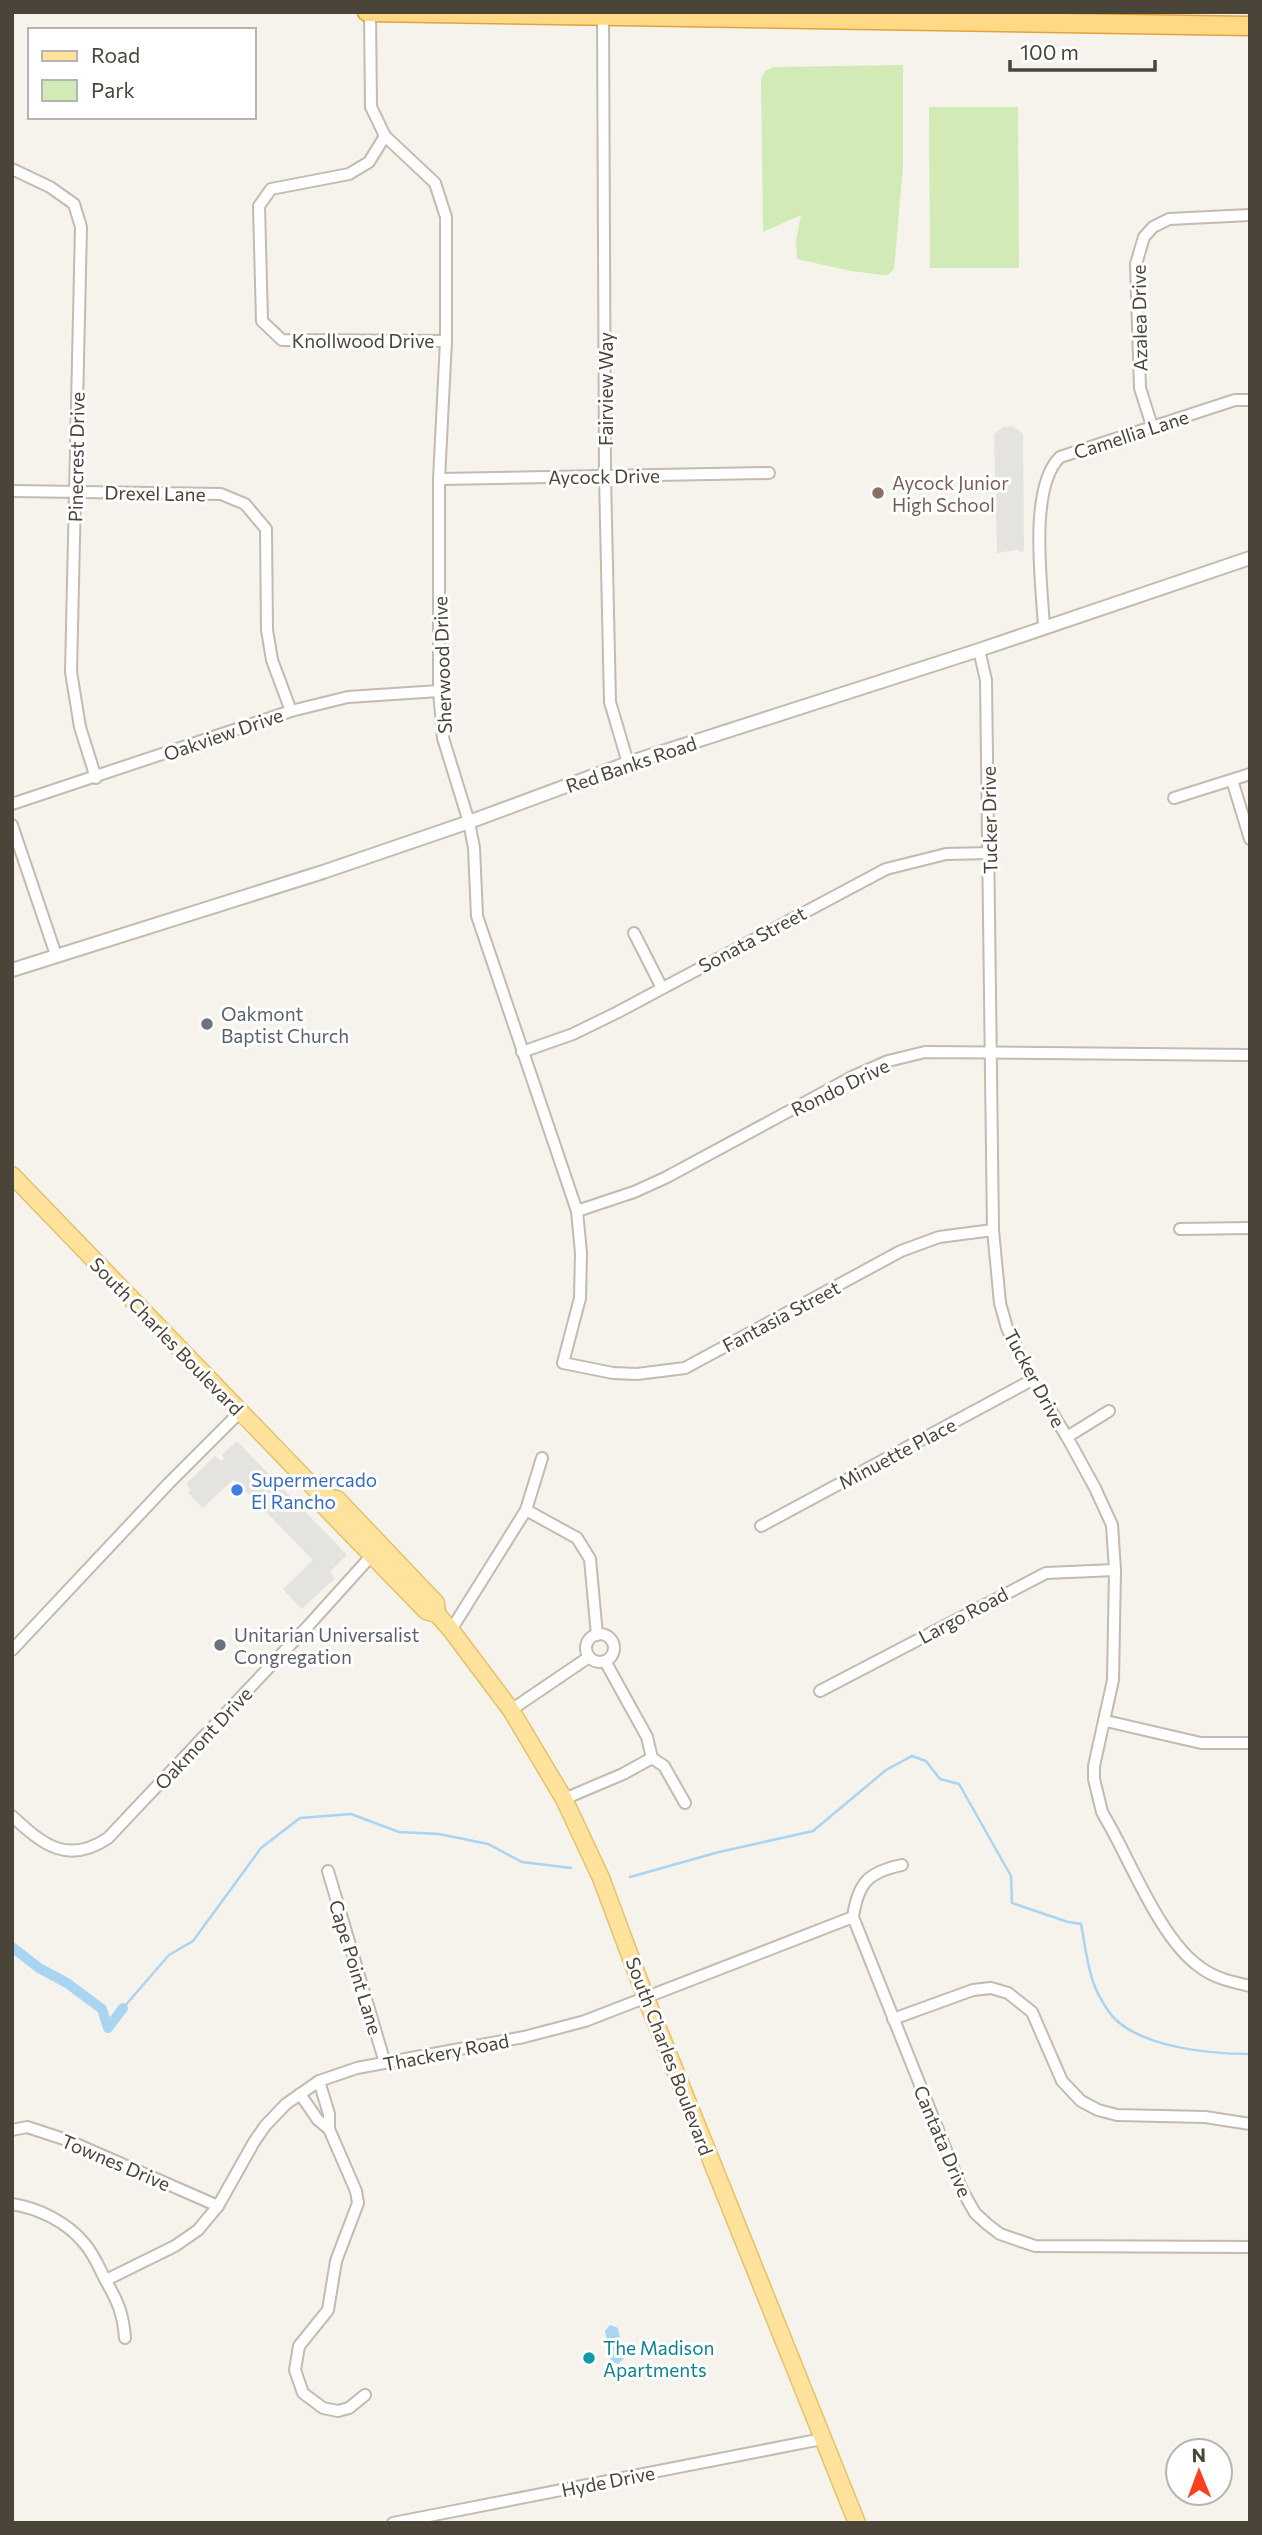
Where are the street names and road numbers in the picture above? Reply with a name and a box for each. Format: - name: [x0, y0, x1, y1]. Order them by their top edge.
- street label: Azalea Drive: [1127, 264, 1151, 372]
- street label: Knollwood Drive: [292, 329, 434, 352]
- street label: Fairview Way: [594, 332, 617, 446]
- street label: Pinecrest Drive: [63, 392, 89, 522]
- street label: Camellia Lane: [1071, 405, 1191, 463]
- street label: Aycock Drive: [548, 464, 660, 488]
- street label: Drexel Lane: [104, 481, 206, 505]
- street label: Sherwood Drive: [428, 596, 456, 734]
- street label: Oakview Drive: [160, 703, 286, 765]
- street label: Red Banks Road: [563, 731, 699, 797]
- street label: Tucker Drive: [977, 766, 1001, 874]
- street label: Sonata Street: [694, 901, 810, 977]
- street label: Rondo Drive: [787, 1053, 893, 1121]
- street label: South Charles Boulevard: [86, 1252, 248, 1420]
- street label: Fantasia Street: [718, 1275, 844, 1357]
- street label: Tucker Drive: [1000, 1325, 1070, 1431]
- street label: Minuette Place: [834, 1412, 960, 1494]
- street label: Largo Road: [914, 1582, 1012, 1648]
- street label: Oakmont Drive: [150, 1682, 256, 1794]
- street label: Cape Point Lane: [325, 1897, 387, 2037]
- street label: South Charles Boulevard: [622, 1954, 718, 2158]
- street label: Thackery Road: [381, 2029, 511, 2075]
- street label: Cantata Drive: [909, 2082, 977, 2200]
- street label: Townes Drive: [58, 2129, 174, 2195]
- street label: Hyde Drive: [559, 2461, 657, 2501]

